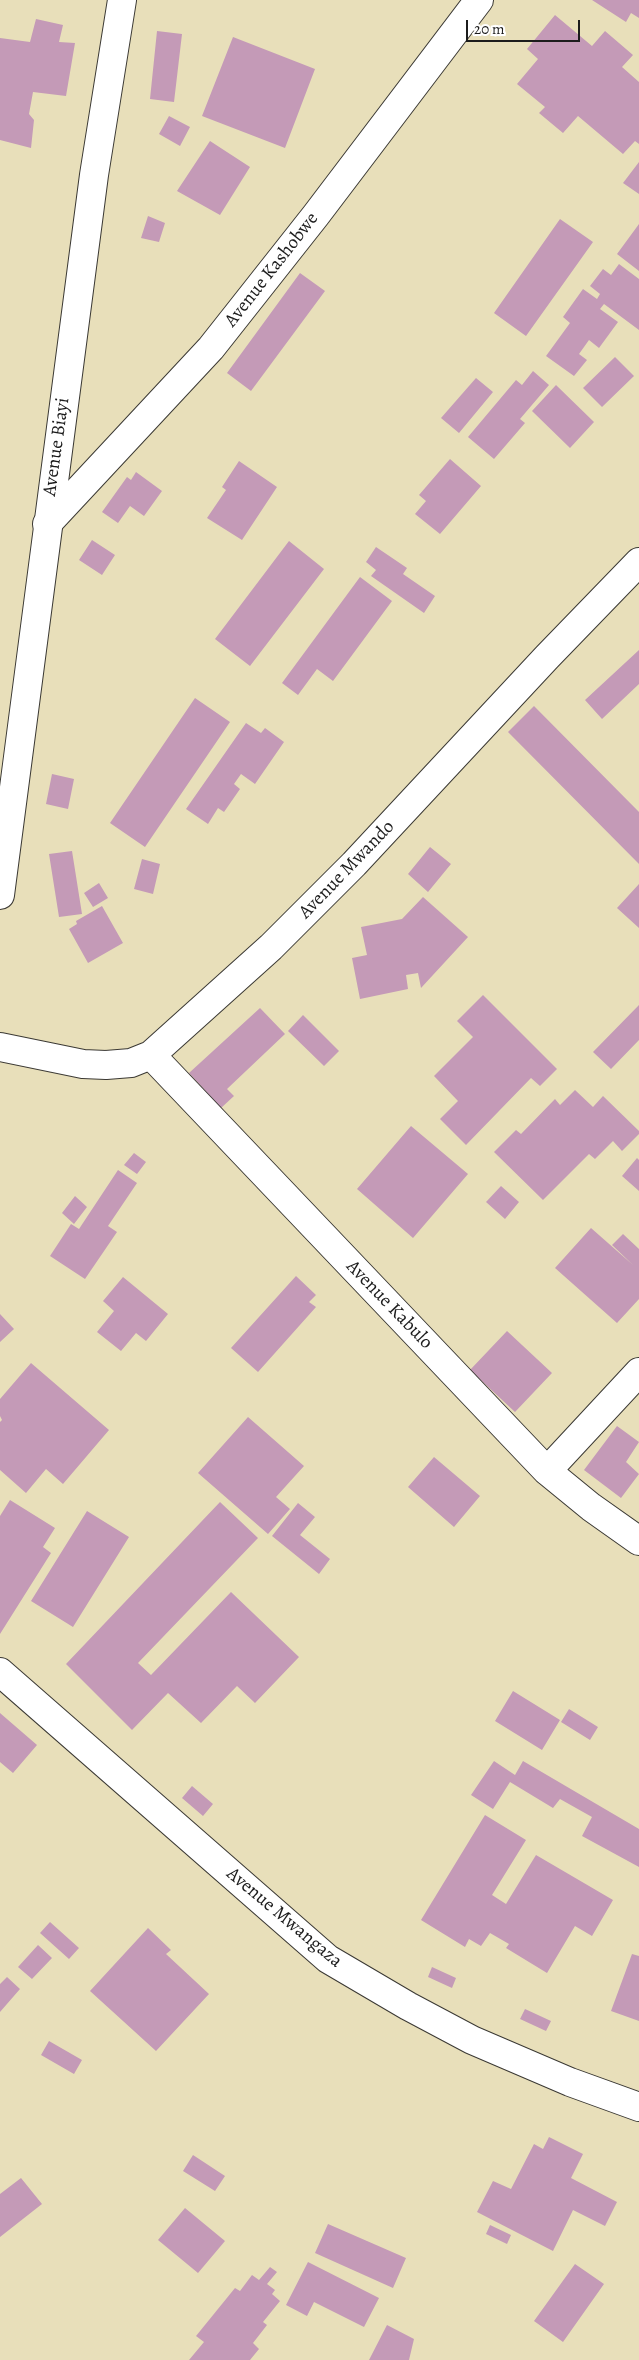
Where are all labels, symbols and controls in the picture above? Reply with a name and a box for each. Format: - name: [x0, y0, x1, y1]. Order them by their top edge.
- scale bar: [469, 10, 583, 42]
- text: 20 m: [474, 19, 505, 39]
- street label: Avenue Kashobwe: [220, 208, 324, 332]
- street label: Avenue Biayi: [39, 396, 75, 498]
- street label: Avenue Mwando: [294, 816, 400, 924]
- street label: Avenue Kabulo: [341, 1256, 437, 1354]
- street label: Avenue Mwangaza: [221, 1863, 347, 1973]

